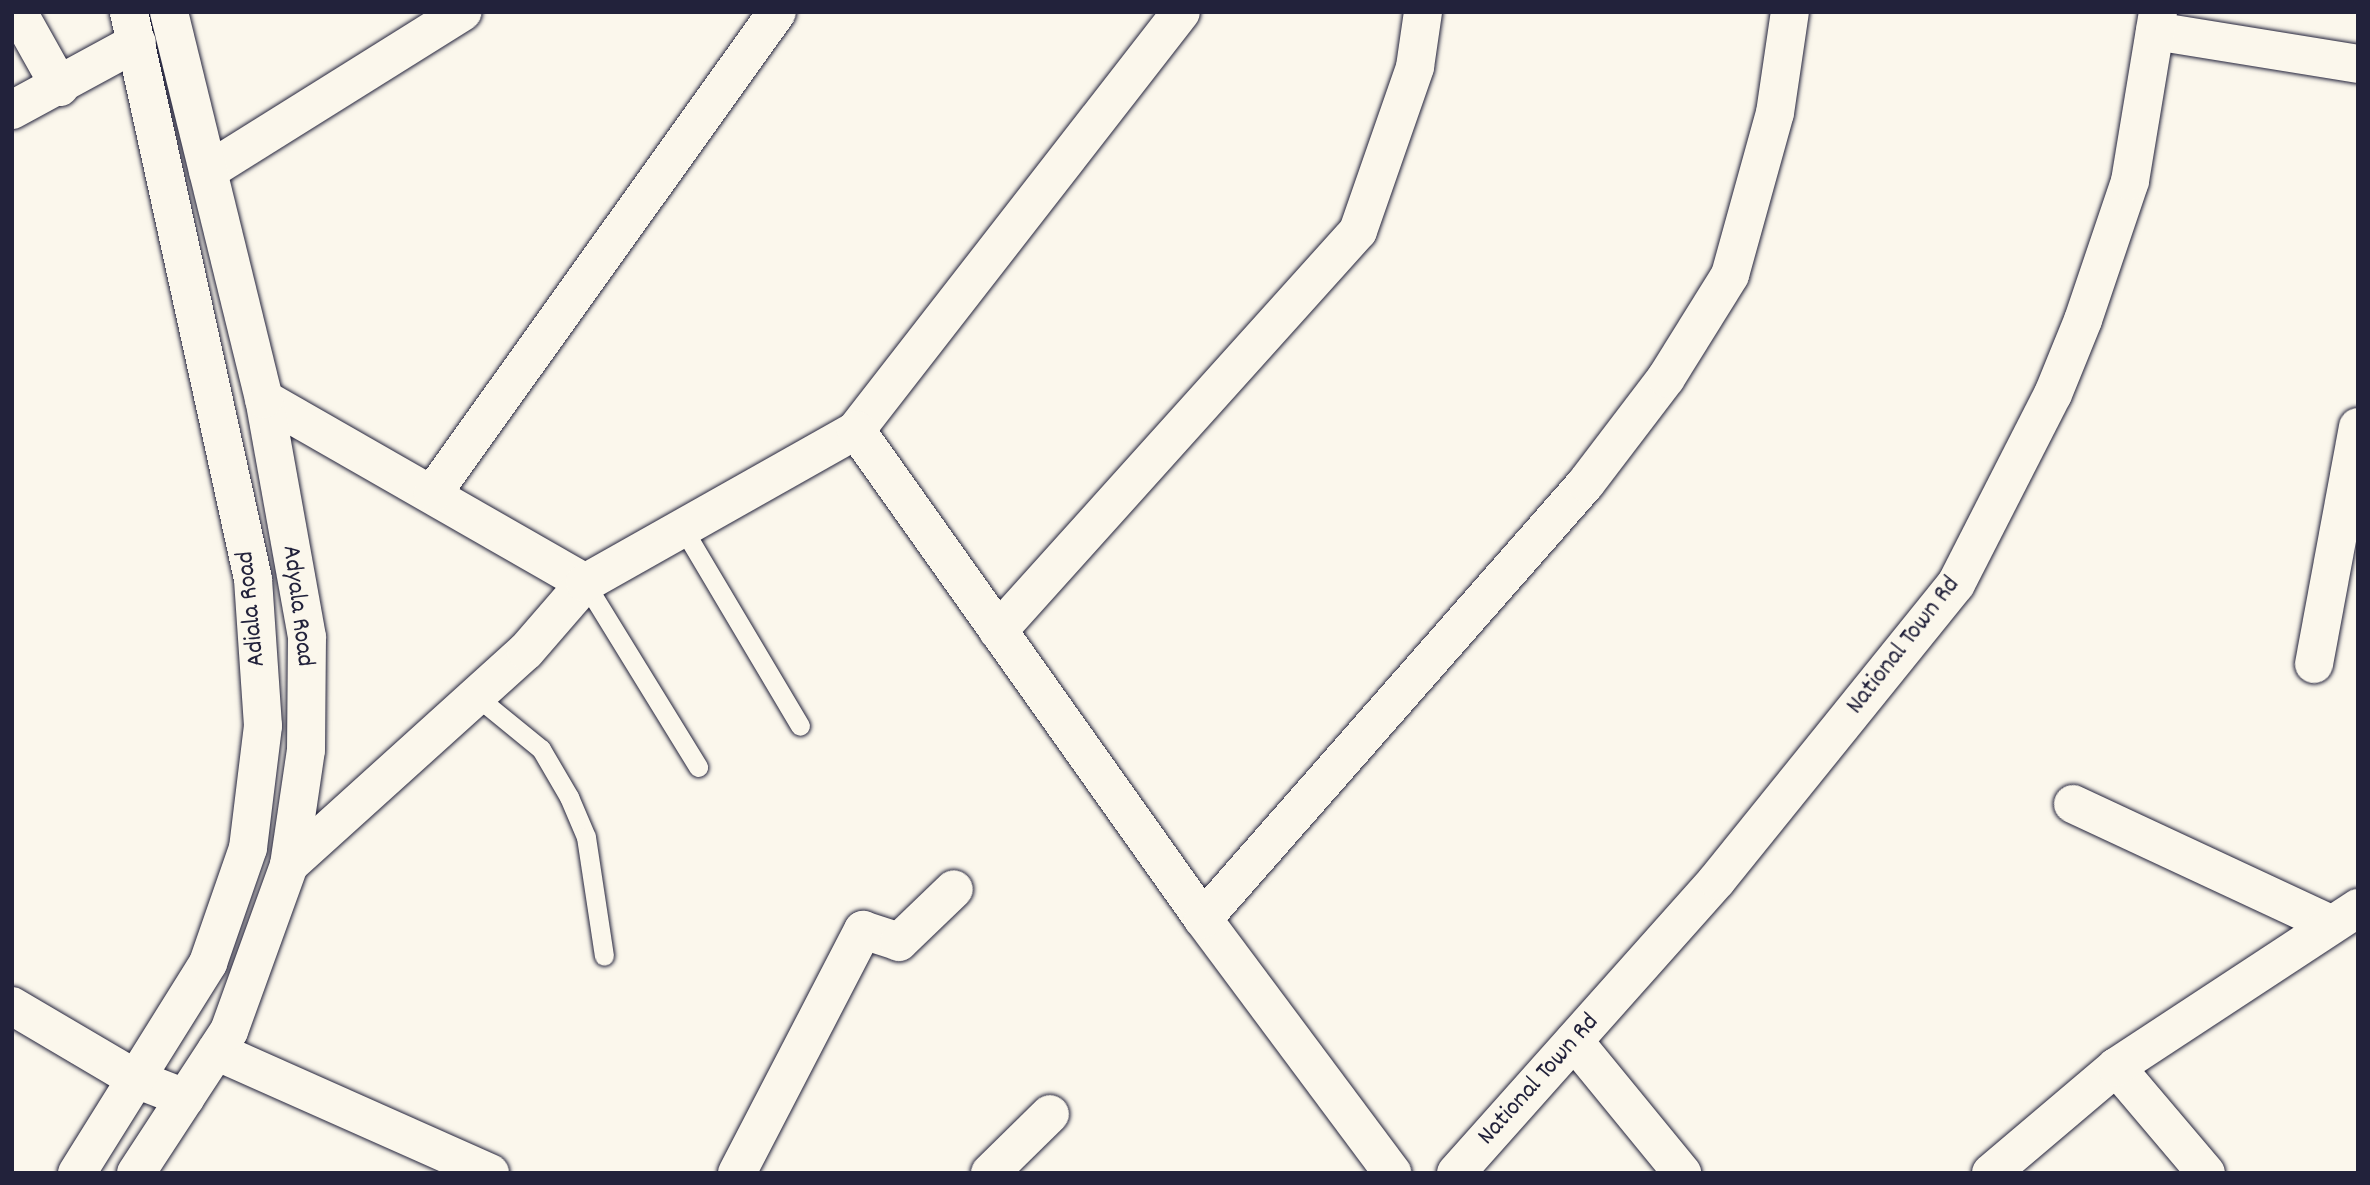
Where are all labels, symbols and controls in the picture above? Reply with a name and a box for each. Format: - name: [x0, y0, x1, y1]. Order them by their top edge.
- street label: Adyala Road: [274, 544, 320, 668]
- street label: Adiala Road: [230, 550, 274, 668]
- street label: National Town Rd: [1840, 571, 1968, 721]
- street label: National Town Rd: [1472, 1008, 1606, 1152]

